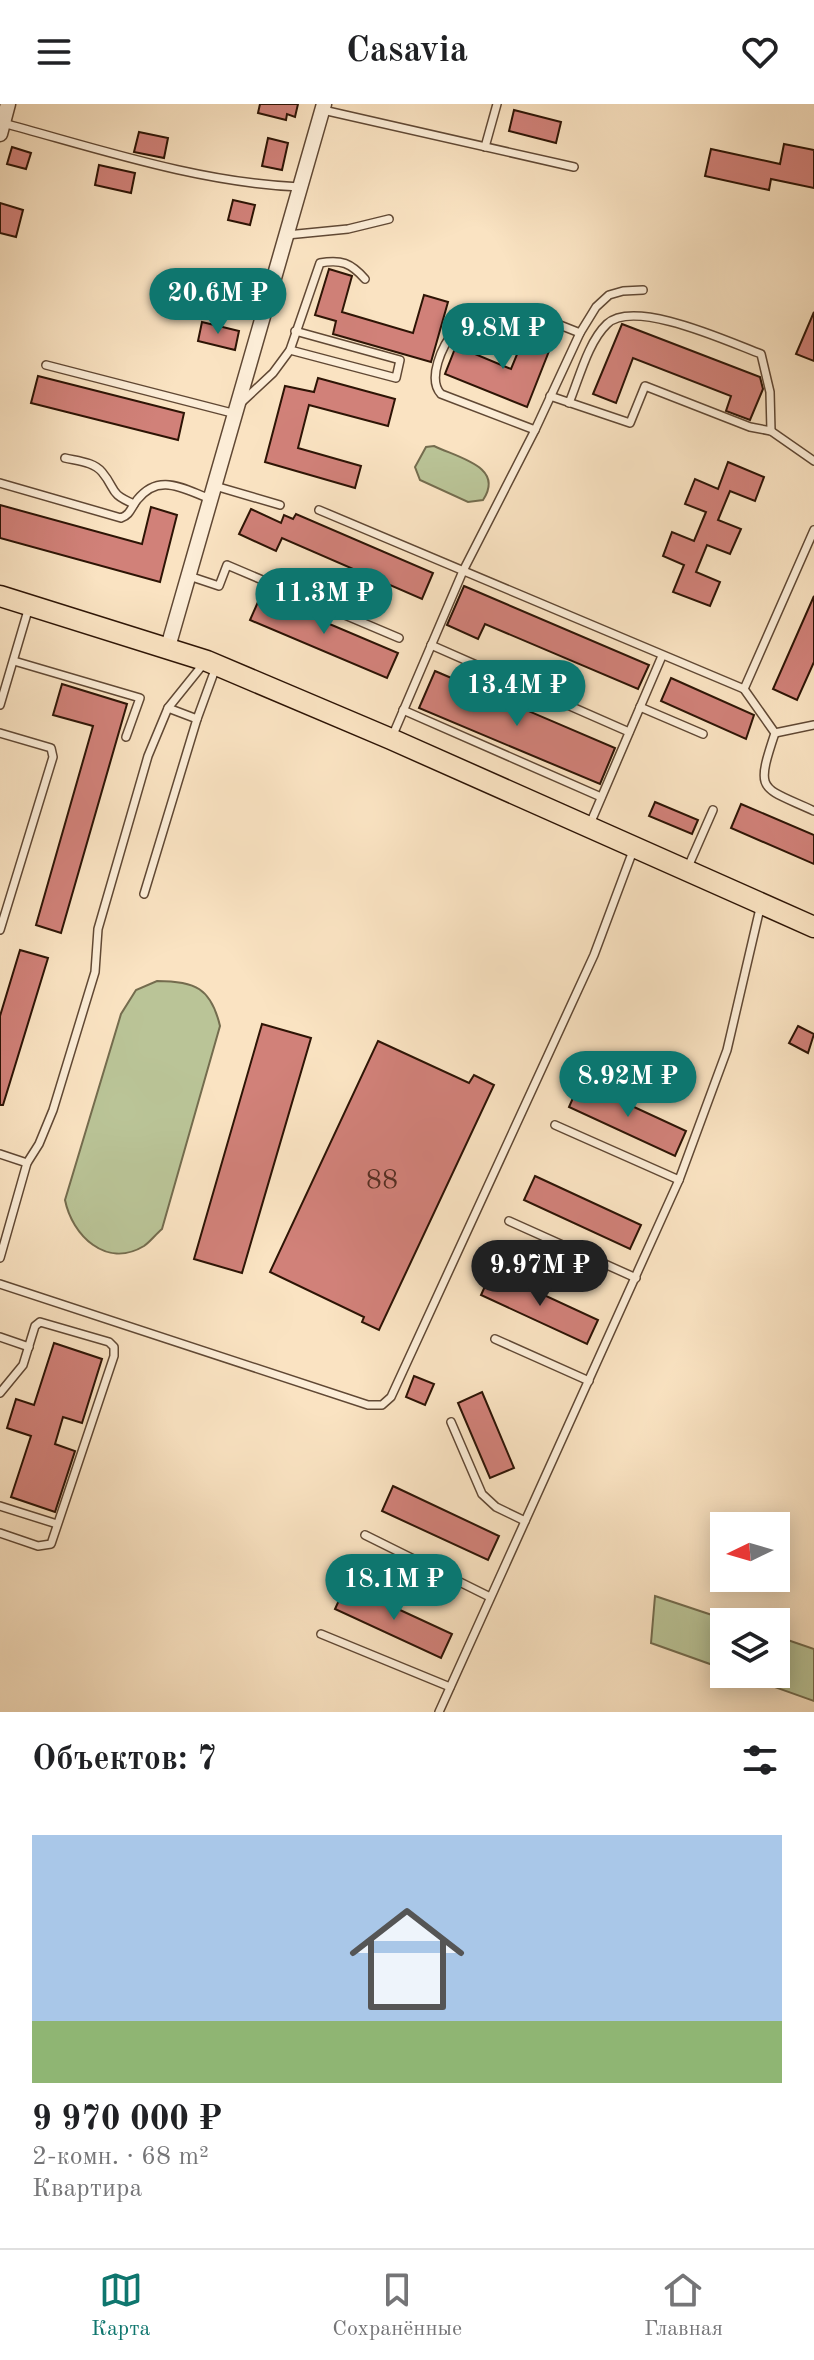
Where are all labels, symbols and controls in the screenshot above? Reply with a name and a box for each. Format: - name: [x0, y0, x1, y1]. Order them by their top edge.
- icon: menu: [32, 30, 76, 74]
- icon: heart: [738, 30, 782, 74]
- text: Casavia: [346, 34, 468, 70]
- pin: 20.6M ₽: [144, 268, 292, 336]
- text: 20.6M ₽: [167, 281, 269, 307]
- pin: 9.8M ₽: [438, 303, 568, 371]
- text: 9.8M ₽: [460, 316, 546, 342]
- pin: 11.3M ₽: [250, 568, 398, 636]
- text: 11.3M ₽: [273, 581, 375, 607]
- pin: 13.4M ₽: [443, 660, 591, 728]
- text: 13.4M ₽: [466, 673, 568, 699]
- pin: 8.92M ₽: [554, 1051, 702, 1119]
- text: 8.92M ₽: [577, 1064, 679, 1090]
- house number: 88: [366, 1167, 398, 1195]
- pin: 9.97M ₽: [466, 1240, 614, 1308]
- text: 9.97M ₽: [489, 1253, 591, 1279]
- north arrow: [710, 1512, 790, 1592]
- map controls: [710, 1512, 790, 1688]
- pin: 18.1M ₽: [320, 1554, 468, 1622]
- text: 18.1M ₽: [343, 1567, 445, 1593]
- button: layers: [710, 1608, 790, 1688]
- icon: filters: [738, 1738, 782, 1782]
- text: Объектов: 7: [32, 1743, 217, 1777]
- icon: home: [335, 1887, 479, 2031]
- text: 9 970 000 ₽: [32, 2103, 222, 2137]
- text: 2-комн. · 68 m²: [32, 2144, 209, 2170]
- text: Квартира: [32, 2176, 142, 2202]
- tab: Карта: [91, 2268, 150, 2343]
- tab: Сохранённые: [332, 2268, 462, 2343]
- tab: Главная: [644, 2268, 723, 2343]

